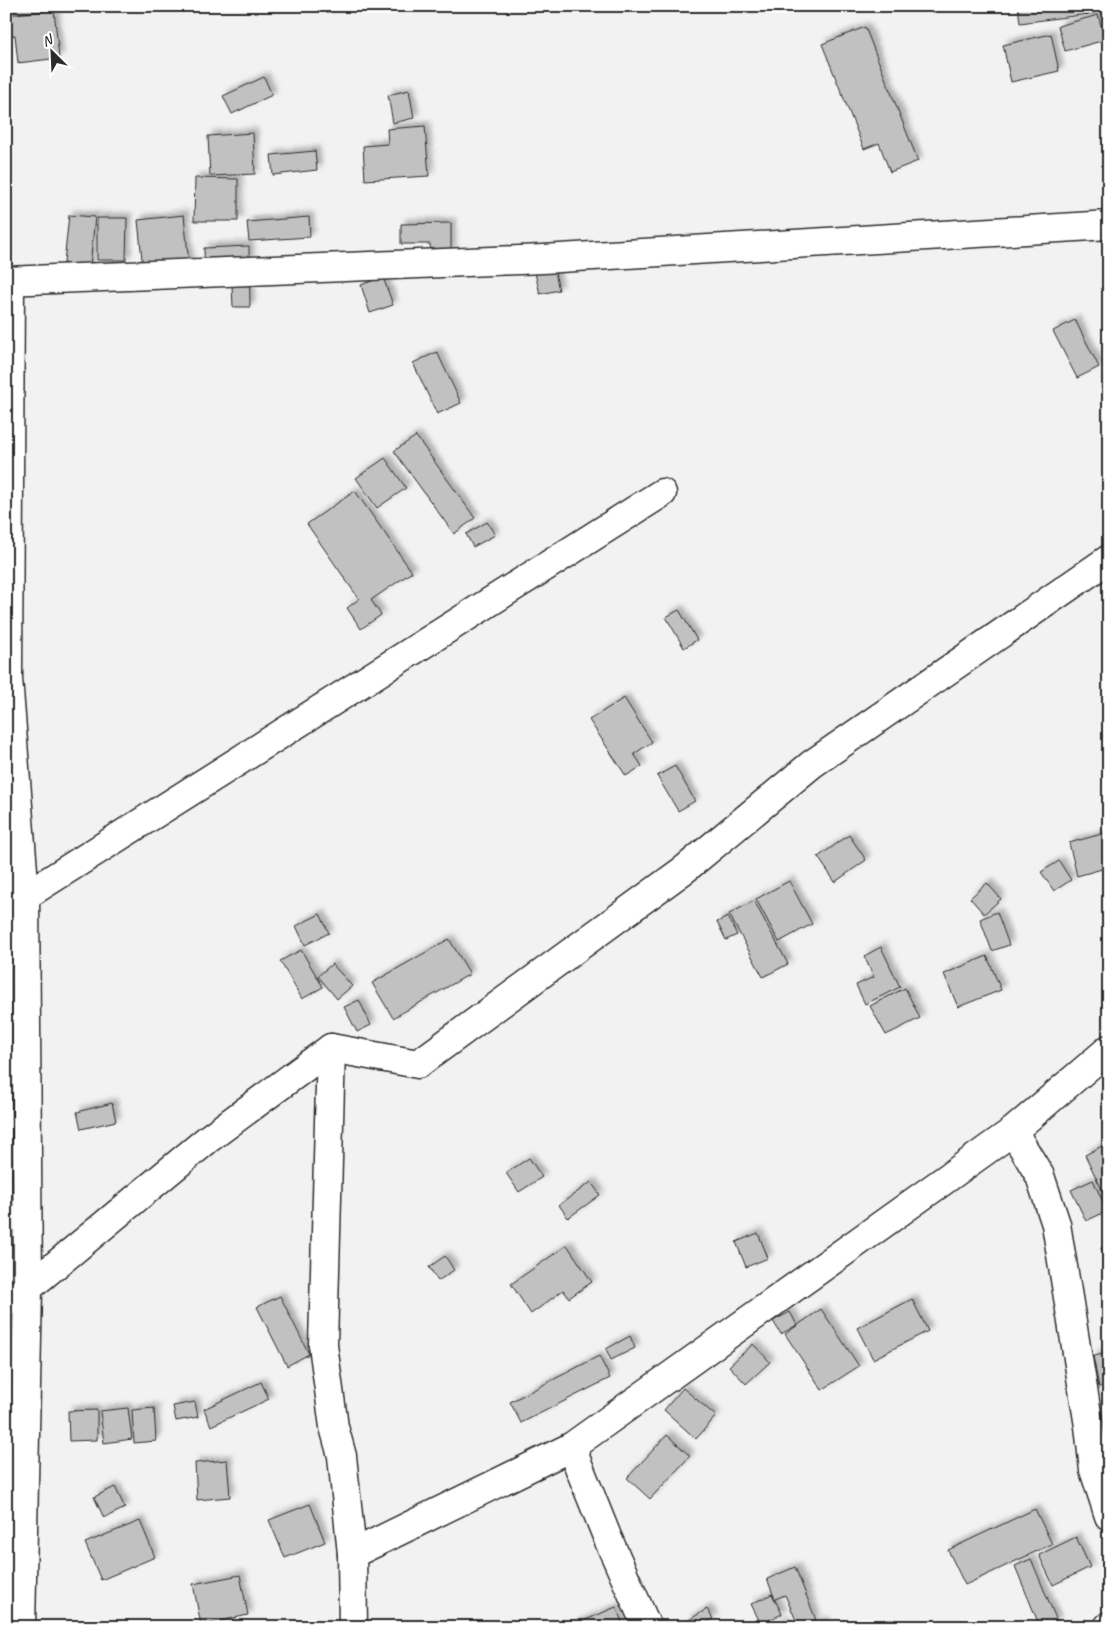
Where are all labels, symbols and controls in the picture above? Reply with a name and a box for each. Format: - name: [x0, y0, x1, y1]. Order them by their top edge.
- north arrow: [28, 28, 78, 78]
- text: N: [39, 30, 56, 50]

